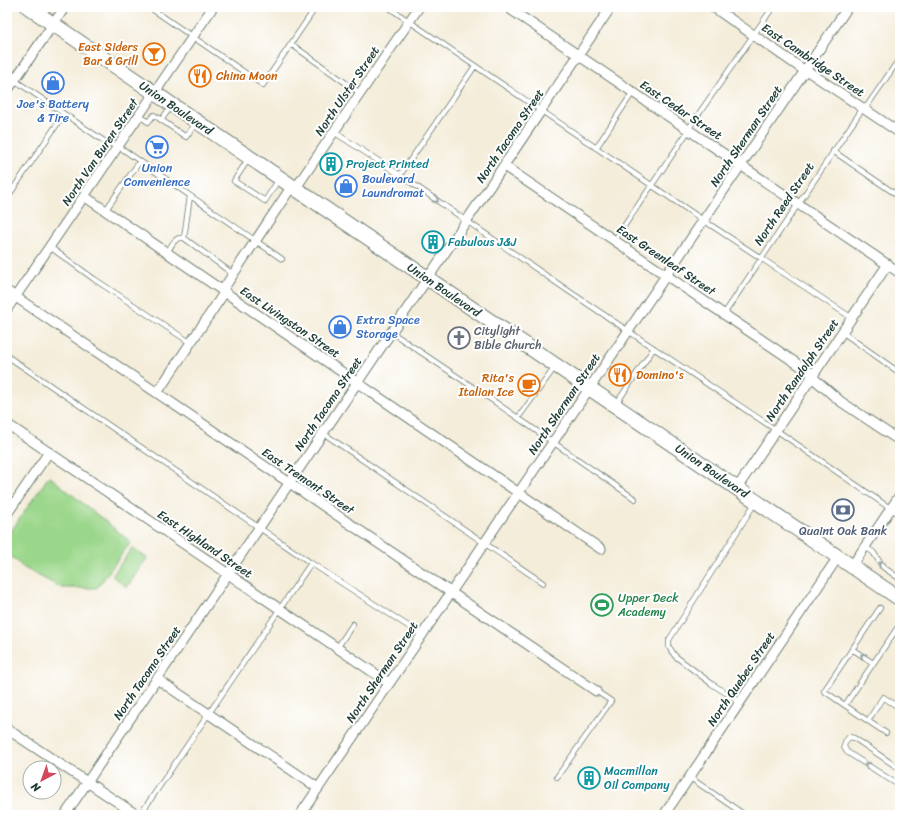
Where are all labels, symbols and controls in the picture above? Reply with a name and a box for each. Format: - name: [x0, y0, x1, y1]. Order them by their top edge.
- street label: East Cambridge Street: [757, 17, 869, 103]
- place label: East Siders Bar & Grill: [78, 36, 139, 72]
- bar icon: East Siders Bar & Grill: [141, 41, 167, 67]
- street label: North Ulster Street: [309, 41, 385, 141]
- restaurant icon: China Moon: [187, 63, 213, 89]
- place label: China Moon: [216, 65, 278, 87]
- shop icon: Joe's Battery & Tire: [40, 70, 66, 96]
- street label: East Cedar Street: [635, 74, 727, 146]
- street label: Union Boulevard: [134, 75, 218, 141]
- street label: North Sherman Street: [704, 81, 788, 191]
- street label: North Tacoma Street: [470, 84, 550, 188]
- place label: Joe's Battery & Tire: [16, 93, 90, 129]
- street label: North Van Buren Street: [56, 93, 145, 210]
- supermarket icon: Union Convenience: [144, 134, 170, 160]
- building icon: Project Printed: [318, 151, 344, 177]
- place label: Project Printed: [346, 153, 429, 175]
- place label: Union Convenience: [124, 157, 190, 193]
- street label: North Reed Street: [748, 158, 820, 250]
- place label: Boulevard Laundromat: [362, 168, 424, 204]
- shop icon: Boulevard Laundromat: [333, 173, 359, 199]
- one-way arrow: [432, 195, 439, 203]
- street label: East Greenleaf Street: [612, 218, 721, 302]
- building icon: Fabulous J&J: [420, 229, 446, 255]
- place label: Fabulous J&J: [448, 231, 517, 253]
- street label: Union Boulevard: [402, 257, 486, 323]
- street label: East Livingston Street: [235, 280, 345, 364]
- place label: Extra Space Storage: [356, 309, 420, 345]
- shop icon: Extra Space Storage: [327, 314, 353, 340]
- street label: North Randolph Street: [759, 314, 845, 426]
- place label: Citylight Bible Church: [474, 320, 542, 356]
- church icon: Citylight Bible Church: [446, 325, 472, 351]
- street label: North Sherman Street: [522, 349, 606, 459]
- street label: North Tacoma Street: [288, 352, 368, 456]
- restaurant icon: Domino's: [607, 362, 633, 388]
- place label: Domino's: [636, 364, 684, 386]
- place label: Rita's Italian Ice: [458, 367, 514, 403]
- cafe icon: Rita's Italian Ice: [516, 372, 542, 398]
- street label: Union Boulevard: [670, 438, 754, 504]
- street label: East Tremont Street: [257, 442, 360, 521]
- bank icon: Quaint Oak Bank: [830, 497, 856, 523]
- street label: East Highland Street: [153, 504, 257, 584]
- place label: Quaint Oak Bank: [799, 520, 888, 542]
- one-way arrow: [879, 561, 886, 568]
- place label: Upper Deck Academy: [617, 587, 679, 623]
- sports icon: Upper Deck Academy: [589, 592, 615, 618]
- street label: North Sherman Street: [340, 617, 424, 727]
- street label: North Tacoma Street: [107, 621, 187, 725]
- street label: North Quebec Street: [701, 627, 781, 731]
- one-way arrow: [860, 654, 867, 661]
- north arrow: [22, 760, 62, 800]
- place label: Macmillan Oil Company: [604, 760, 670, 796]
- one-way arrow: [865, 763, 872, 770]
- building icon: Macmillan Oil Company: [576, 765, 602, 791]
- text: N: [26, 777, 46, 797]

